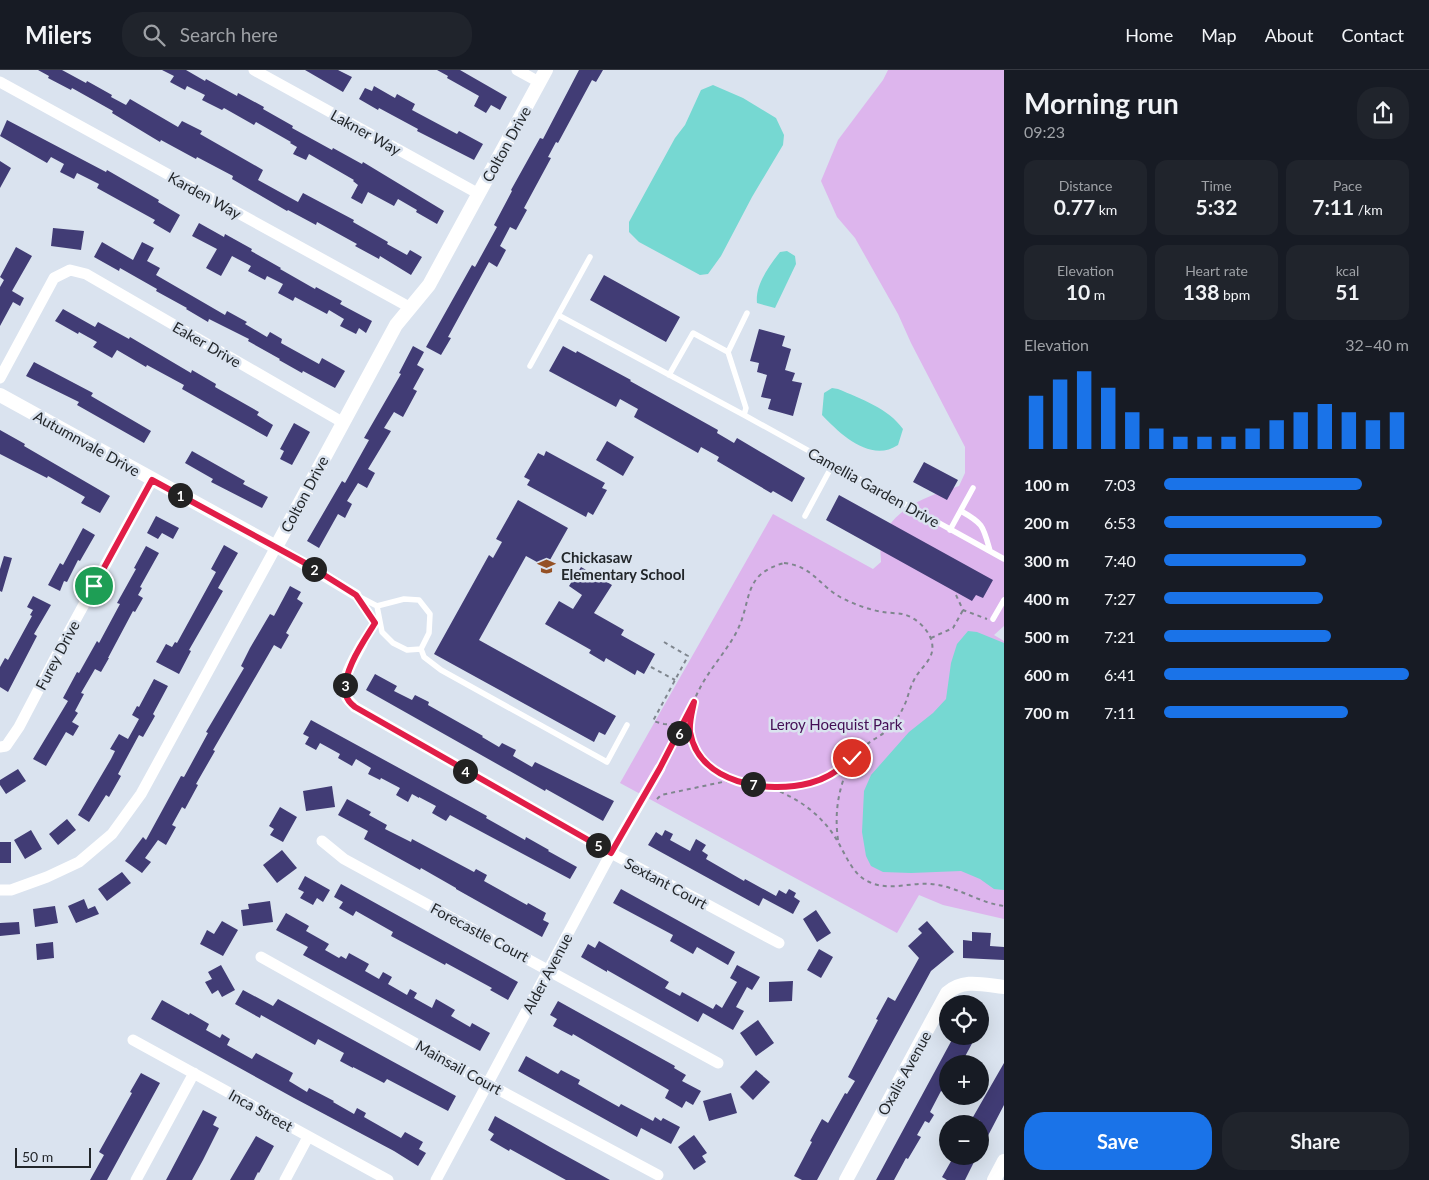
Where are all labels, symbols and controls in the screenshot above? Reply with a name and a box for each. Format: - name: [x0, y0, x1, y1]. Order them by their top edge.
- search box: [122, 12, 472, 57]
- text: Milers: [25, 20, 92, 49]
- icon: search: [140, 21, 168, 49]
- text: Search here: [180, 23, 278, 46]
- text: Home: [1125, 24, 1173, 46]
- text: Map: [1201, 24, 1237, 46]
- text: About: [1265, 24, 1314, 46]
- text: Contact: [1342, 24, 1404, 46]
- text: Morning run: [1024, 86, 1179, 120]
- button: share: [1357, 87, 1409, 139]
- street label: Colton Drive: [478, 103, 534, 185]
- street label: Lakner Way: [328, 105, 405, 159]
- text: 09:23: [1024, 122, 1065, 141]
- street label: Karden Way: [165, 168, 245, 223]
- text: Distance: [1059, 177, 1112, 194]
- text: Time: [1201, 177, 1232, 194]
- text: Pace: [1333, 177, 1362, 194]
- text: 0.77: [1054, 194, 1095, 219]
- text: 5:32: [1196, 194, 1237, 219]
- text: 7:11: [1312, 194, 1354, 219]
- text: km: [1095, 201, 1117, 218]
- text: /km: [1354, 201, 1383, 218]
- text: Elevation: [1057, 262, 1114, 279]
- text: Heart rate: [1185, 262, 1248, 279]
- text: kcal: [1336, 262, 1359, 279]
- text: 10: [1066, 279, 1090, 304]
- text: 138: [1183, 279, 1219, 304]
- text: 51: [1335, 279, 1360, 304]
- text: m: [1090, 286, 1105, 303]
- text: bpm: [1219, 286, 1250, 303]
- street label: Eaker Drive: [170, 317, 244, 371]
- text: Elevation: [1024, 335, 1089, 354]
- text: 32–40 m: [1345, 335, 1409, 354]
- street label: Autumnvale Drive: [31, 406, 143, 480]
- street label: Camellia Garden Drive: [805, 443, 943, 531]
- street label: Colton Drive: [276, 453, 332, 535]
- text: 100 m: [1024, 475, 1069, 494]
- text: 7:03: [1104, 475, 1136, 494]
- pin: 1: [168, 482, 192, 508]
- text: 1: [176, 487, 185, 504]
- text: 200 m: [1024, 513, 1069, 532]
- text: 6:53: [1104, 513, 1136, 532]
- place label: Chickasaw Elementary School: [561, 548, 685, 583]
- text: 300 m: [1024, 551, 1069, 570]
- text: 7:40: [1104, 551, 1136, 570]
- pin: 2: [302, 556, 326, 582]
- school or university icon: Chickasaw Elementary School: [537, 556, 557, 576]
- text: 2: [310, 561, 319, 578]
- pin: [73, 565, 115, 607]
- icon: arrive: [80, 572, 108, 600]
- text: 400 m: [1024, 589, 1069, 608]
- text: 7:27: [1104, 589, 1136, 608]
- street label: Furey Drive: [31, 617, 83, 693]
- text: 500 m: [1024, 627, 1069, 646]
- text: 7:21: [1104, 627, 1136, 646]
- text: 600 m: [1024, 665, 1069, 684]
- text: 6:41: [1104, 665, 1136, 684]
- pin: 3: [332, 672, 358, 698]
- text: 3: [341, 677, 350, 694]
- text: 700 m: [1024, 703, 1069, 722]
- text: 7:11: [1104, 703, 1136, 722]
- park label: Leroy Hoequist Park: [770, 715, 903, 733]
- pin: 6: [666, 720, 692, 746]
- text: 6: [675, 725, 684, 742]
- pin: [831, 737, 873, 779]
- icon: check: [838, 744, 866, 772]
- pin: 4: [452, 758, 478, 784]
- text: 4: [461, 763, 470, 780]
- pin: 7: [740, 772, 766, 796]
- text: 7: [749, 776, 758, 793]
- pin: 5: [586, 832, 610, 858]
- text: 5: [594, 837, 603, 854]
- street label: Sextant Court: [621, 854, 711, 913]
- street label: Forecastle Court: [428, 899, 533, 966]
- street label: Alder Avenue: [518, 930, 576, 1016]
- map controls: [939, 995, 989, 1165]
- button: locate: [939, 995, 989, 1045]
- street label: Oxalis Avenue: [874, 1028, 935, 1118]
- street label: Mainsail Court: [413, 1036, 506, 1098]
- button: +: [939, 1055, 989, 1105]
- street label: Inca Street: [226, 1085, 297, 1135]
- button: Save: [1024, 1112, 1212, 1170]
- button: Share: [1222, 1112, 1409, 1170]
- button: −: [939, 1115, 989, 1165]
- scale bar: [15, 1145, 91, 1168]
- text: 50 m: [22, 1148, 53, 1165]

